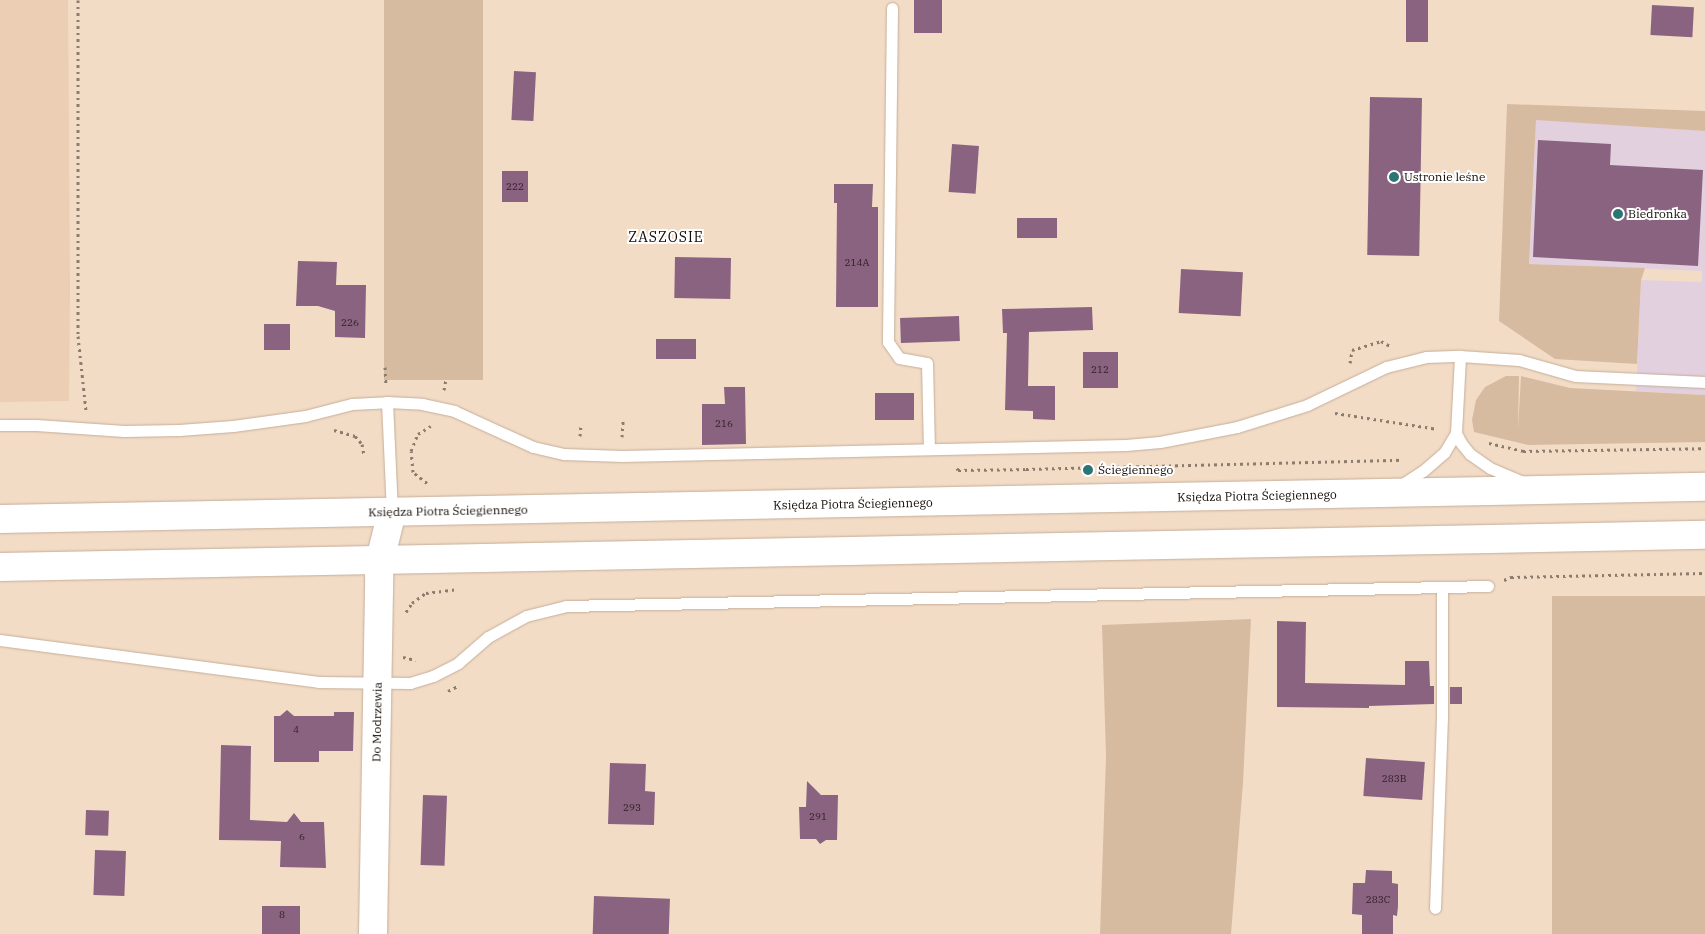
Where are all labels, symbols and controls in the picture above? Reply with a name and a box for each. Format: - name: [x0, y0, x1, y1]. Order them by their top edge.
- place label: Ustronie leśne: [1404, 170, 1485, 184]
- marker: Ustronie leśne: [1388, 171, 1400, 183]
- house number: 222: [506, 181, 524, 193]
- place label: Biedronka: [1628, 207, 1687, 221]
- marker: Biedronka: [1612, 208, 1624, 220]
- district label: ZASZOSIE: [627, 229, 705, 245]
- house number: 214A: [845, 257, 869, 269]
- house number: 226: [341, 317, 359, 329]
- house number: 212: [1091, 364, 1109, 376]
- house number: 216: [715, 418, 733, 430]
- place label: Ściegiennego: [1098, 463, 1173, 477]
- marker: Ściegiennego: [1082, 464, 1094, 476]
- street label: Księdza Piotra Ściegiennego: [1177, 487, 1337, 505]
- street label: Księdza Piotra Ściegiennego: [773, 495, 933, 513]
- street label: Księdza Piotra Ściegiennego: [368, 502, 528, 520]
- street label: Do Modrzewia: [369, 682, 385, 762]
- house number: 4: [293, 724, 299, 736]
- house number: 283B: [1382, 773, 1406, 785]
- house number: 293: [623, 802, 641, 814]
- house number: 291: [809, 811, 827, 823]
- house number: 6: [299, 831, 305, 843]
- house number: 283C: [1366, 894, 1390, 906]
- house number: 8: [279, 909, 285, 921]

